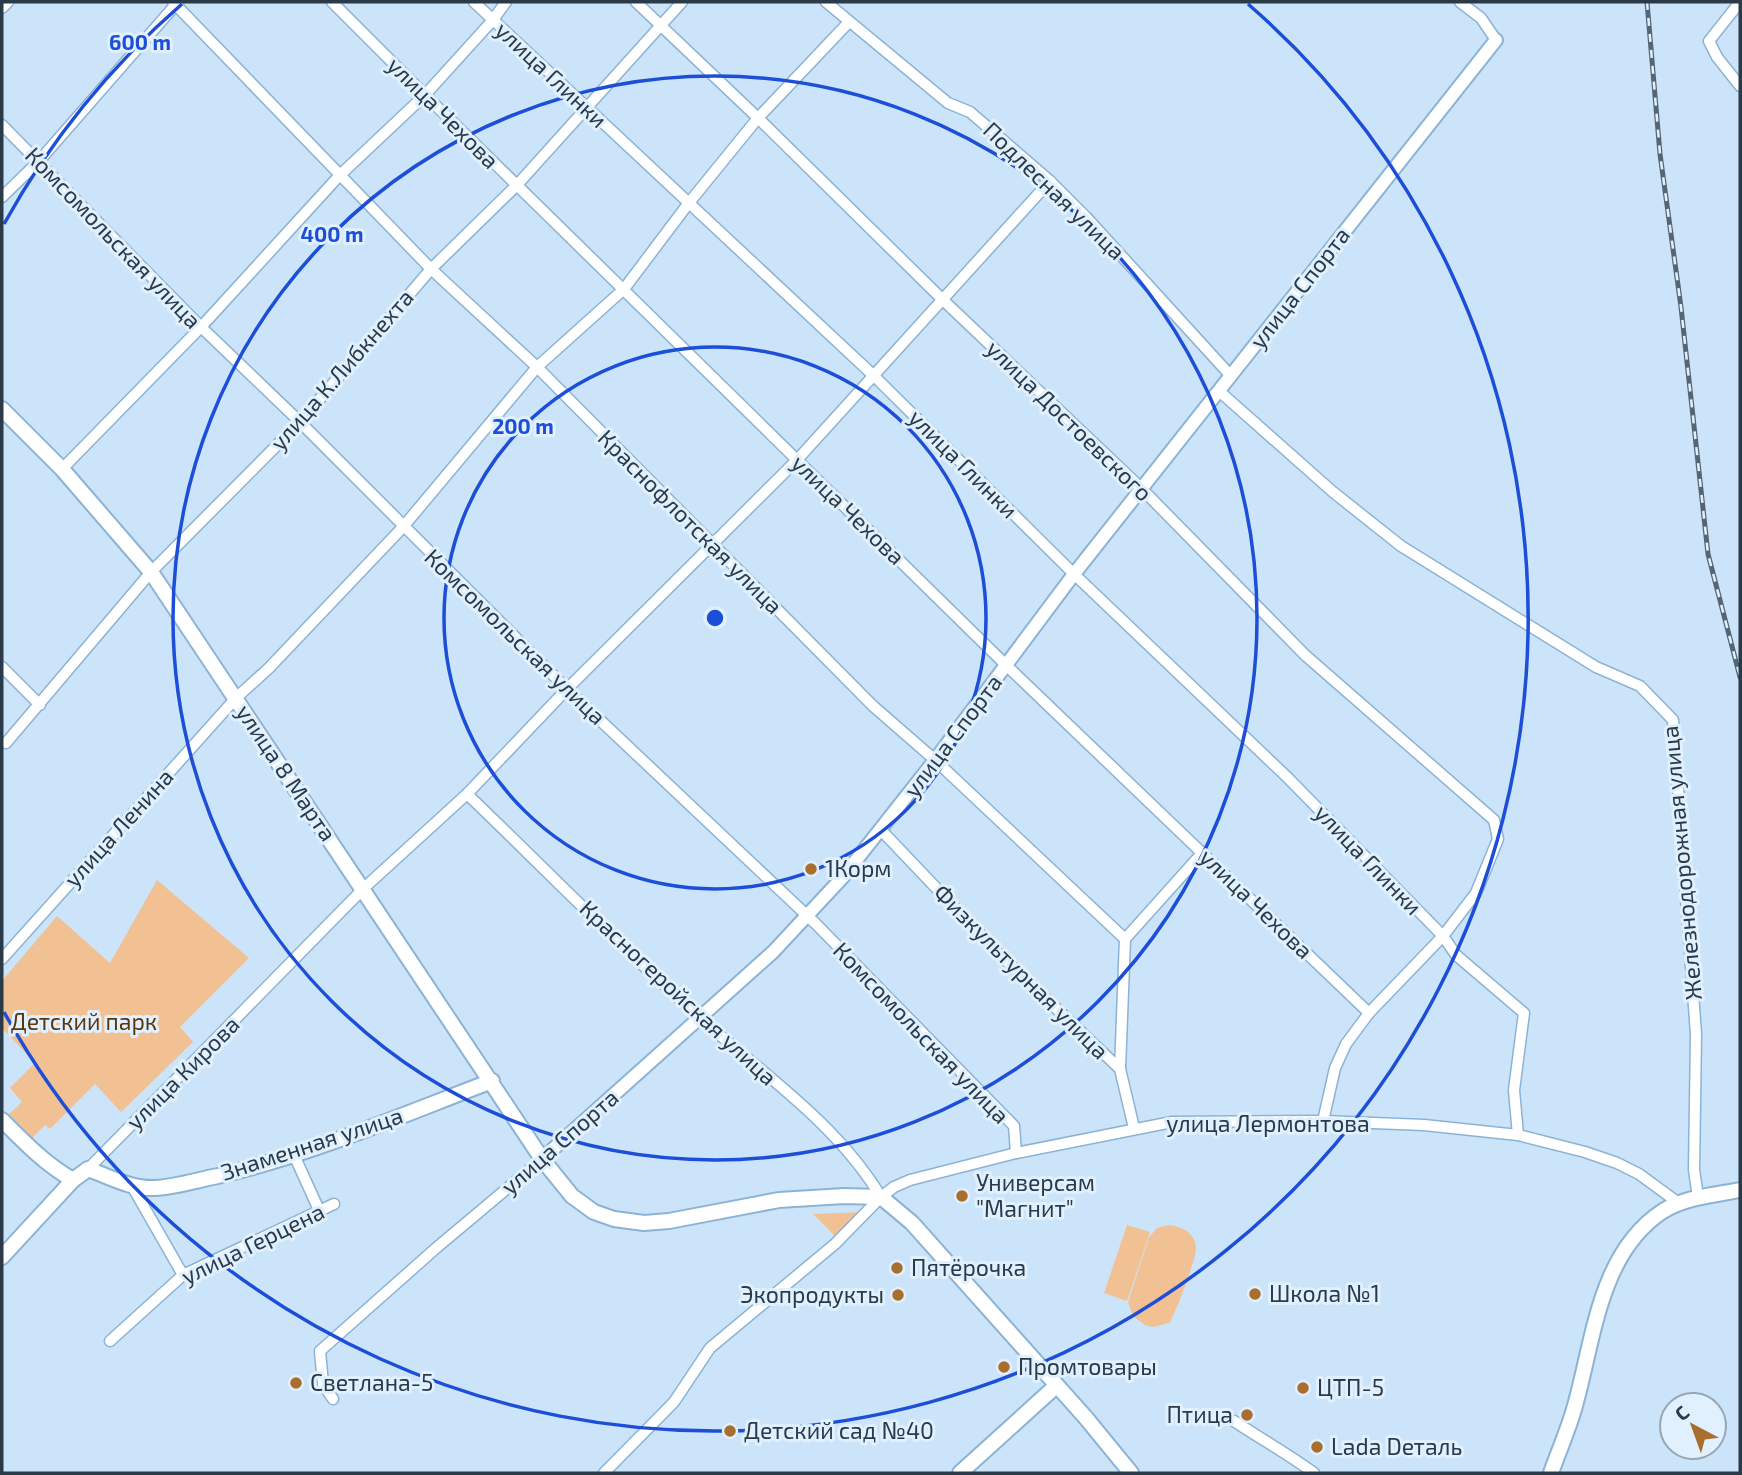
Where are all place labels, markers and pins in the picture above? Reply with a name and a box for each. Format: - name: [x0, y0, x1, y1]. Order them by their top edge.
- centre of rings: [703, 606, 727, 630]
- place label: 1Корм: [825, 854, 892, 882]
- marker: 1Корм: [803, 861, 819, 877]
- place label: Универсам "Магнит": [976, 1168, 1095, 1222]
- marker: Универсам "Магнит": [954, 1188, 970, 1204]
- place label: Пятёрочка: [911, 1253, 1026, 1281]
- marker: Пятёрочка: [889, 1260, 905, 1276]
- place label: Школа №1: [1269, 1279, 1380, 1307]
- place label: Экопродукты: [740, 1280, 884, 1309]
- marker: Школа №1: [1247, 1286, 1263, 1302]
- marker: Экопродукты: [890, 1287, 906, 1303]
- place label: Промтовары: [1018, 1352, 1157, 1380]
- marker: Промтовары: [996, 1359, 1012, 1375]
- place label: Светлана-5: [310, 1368, 433, 1396]
- place label: ЦТП-5: [1317, 1373, 1384, 1401]
- marker: Светлана-5: [288, 1375, 304, 1391]
- marker: ЦТП-5: [1295, 1380, 1311, 1396]
- place label: Птица: [1166, 1400, 1233, 1428]
- marker: Птица: [1239, 1407, 1255, 1423]
- place label: Детский сад №40: [744, 1416, 934, 1444]
- marker: Детский сад №40: [722, 1423, 738, 1439]
- place label: Lada Dеталь: [1331, 1432, 1462, 1460]
- marker: Lada Dеталь: [1309, 1439, 1325, 1455]

